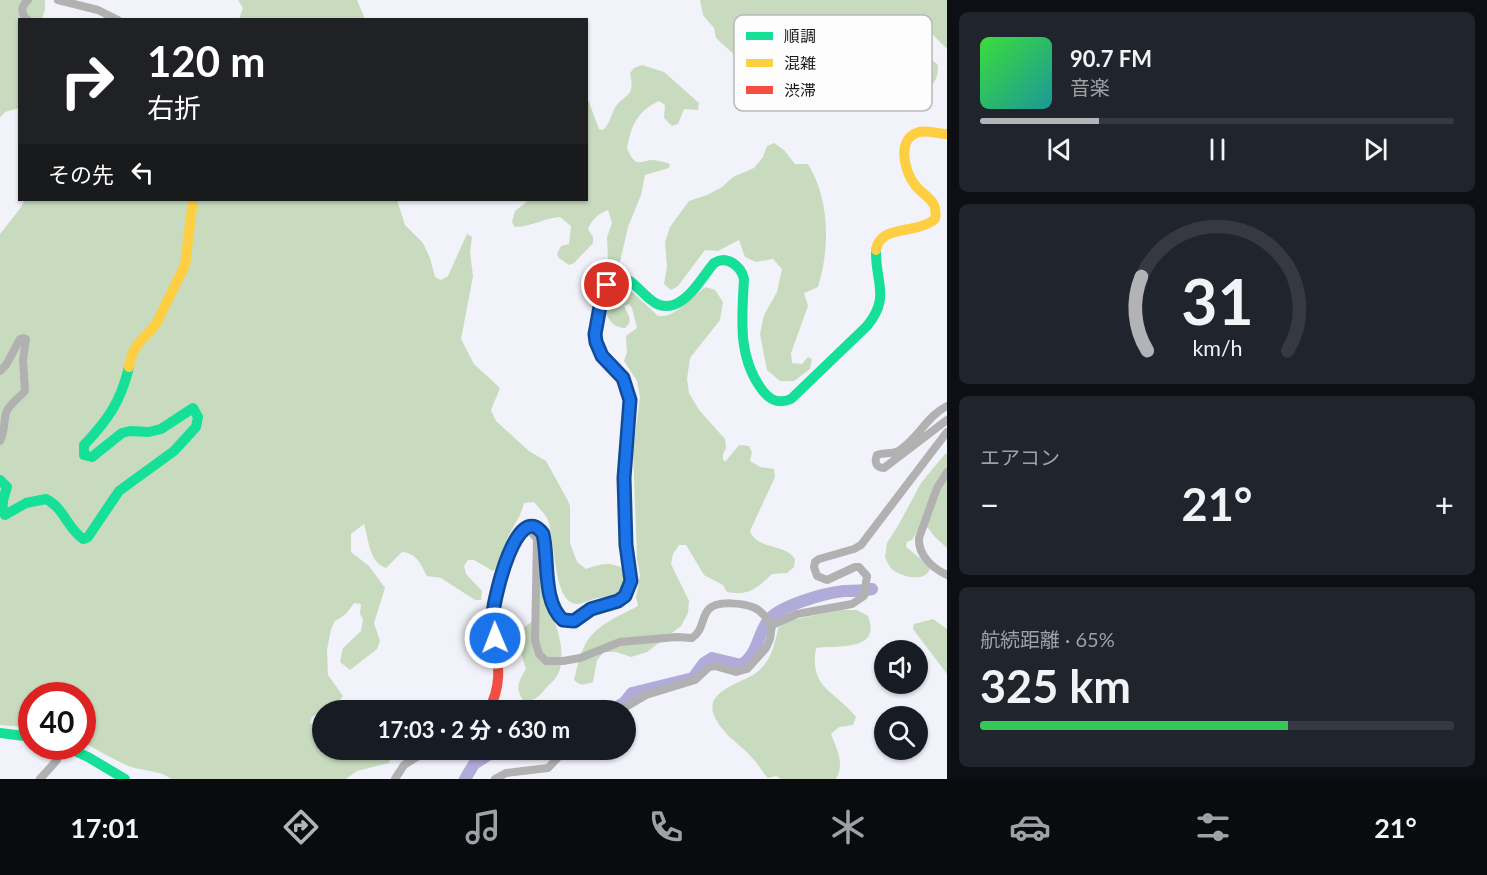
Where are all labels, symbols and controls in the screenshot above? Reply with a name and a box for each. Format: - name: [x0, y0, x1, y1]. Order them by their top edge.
- legend: [734, 15, 932, 111]
- text: 順調: [784, 26, 816, 45]
- text: 120 m: [147, 36, 265, 86]
- icon: right: [48, 42, 126, 120]
- text: 90.7 FM: [1070, 45, 1152, 72]
- text: 混雑: [784, 53, 816, 72]
- text: 音楽: [1070, 75, 1110, 99]
- text: 渋滞: [784, 80, 816, 99]
- text: 右折: [147, 91, 201, 124]
- icon: previous: [1043, 133, 1076, 166]
- icon: pause: [1201, 133, 1234, 166]
- icon: next: [1359, 133, 1392, 166]
- icon: left: [126, 156, 159, 189]
- text: その先: [48, 161, 114, 188]
- pin: [581, 259, 632, 310]
- text: 31: [1181, 263, 1253, 338]
- icon: arrive: [590, 268, 623, 301]
- text: km/h: [1192, 335, 1242, 361]
- text: エアコン: [980, 445, 1060, 469]
- text: 21°: [1182, 477, 1252, 531]
- text: −: [980, 484, 999, 524]
- text: +: [1435, 484, 1454, 524]
- position arrow: [463, 606, 527, 670]
- text: 航続距離 · 65%: [980, 627, 1115, 651]
- map controls: [874, 640, 928, 760]
- button: sound: [874, 640, 928, 694]
- text: 325 km: [980, 659, 1131, 713]
- speed limit sign: 40: [18, 682, 96, 760]
- button: search: [874, 706, 928, 760]
- text: 17:03 · 2 分 · 630 m: [378, 716, 570, 743]
- icon: directions: [280, 806, 322, 848]
- icon: music: [462, 806, 504, 848]
- icon: phone: [645, 806, 687, 848]
- icon: climate: [827, 806, 869, 848]
- icon: car: [1009, 806, 1051, 848]
- icon: filters: [1192, 806, 1234, 848]
- text: 17:01: [70, 811, 140, 844]
- text: 21°: [1374, 811, 1417, 844]

